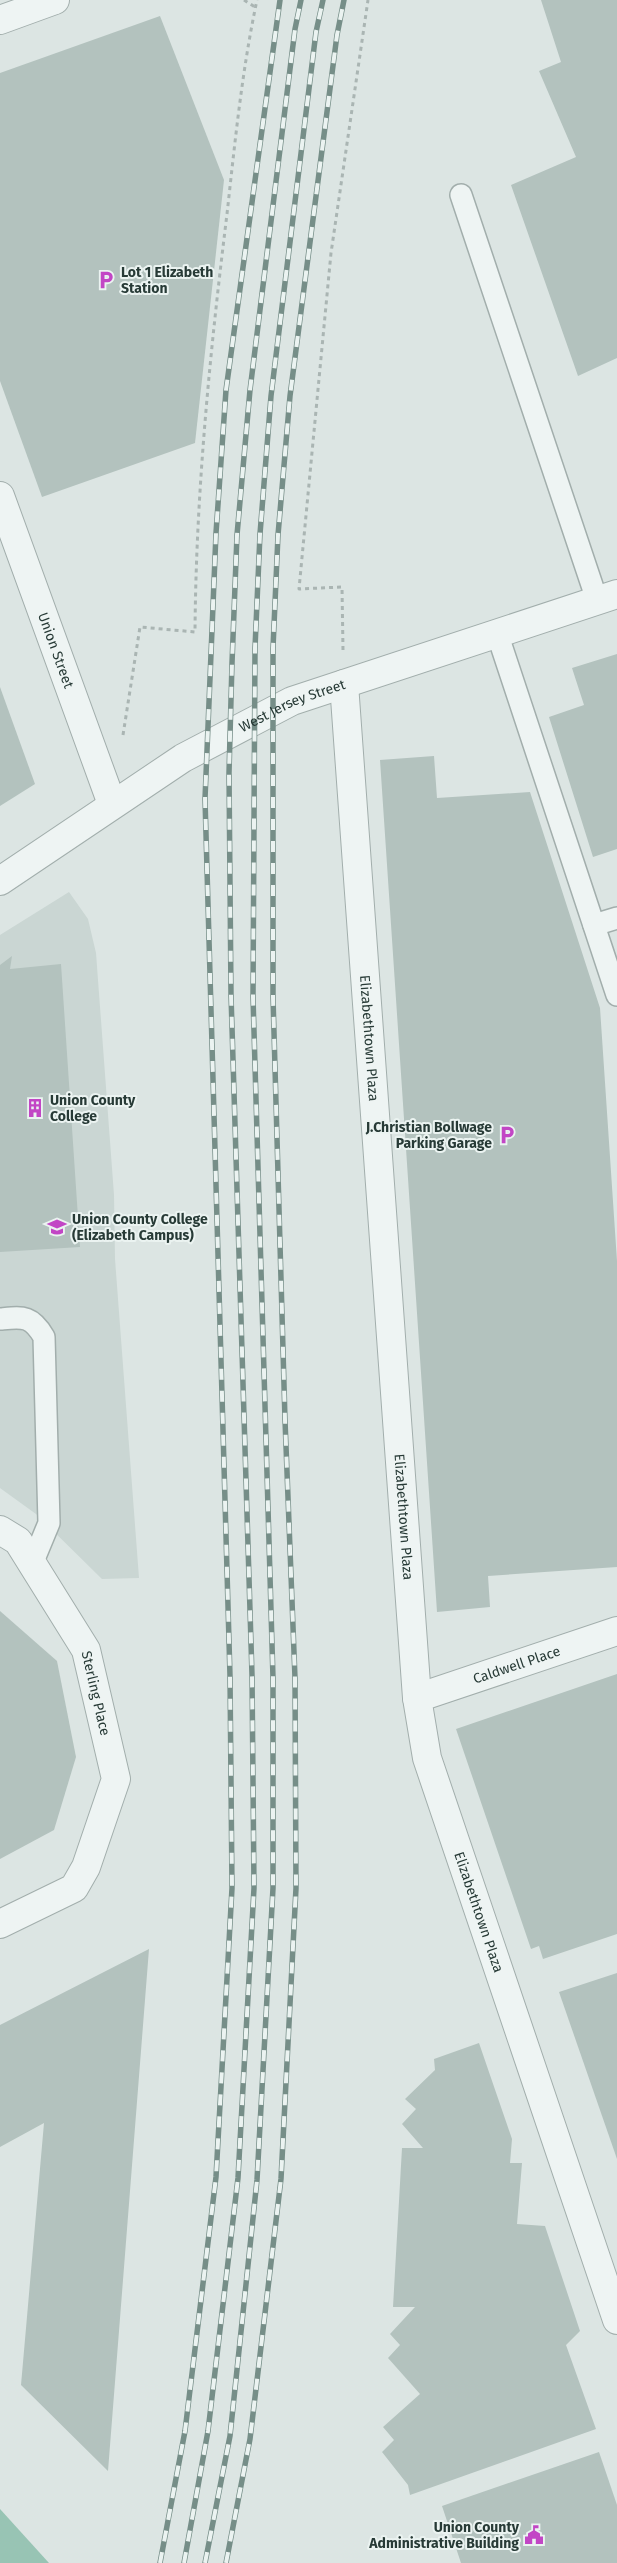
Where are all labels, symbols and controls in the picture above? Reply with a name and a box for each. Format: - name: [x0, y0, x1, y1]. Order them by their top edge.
- place label: Lot 1 Elizabeth Station: [121, 264, 213, 297]
- parking icon: Lot 1 Elizabeth Station: [95, 269, 117, 291]
- street label: Union Street: [34, 610, 77, 691]
- street label: West Jersey Street: [236, 676, 349, 736]
- street label: Elizabethtown Plaza: [356, 974, 382, 1102]
- place label: Union County College: [50, 1092, 136, 1125]
- building icon: Union County College: [24, 1097, 46, 1119]
- place label: J.Christian Bollwage Parking Garage: [365, 1119, 492, 1152]
- parking icon: J.Christian Bollwage Parking Garage: [496, 1124, 518, 1146]
- place label: Union County College (Elizabeth Campus): [72, 1211, 208, 1244]
- school or university icon: Union County College (Elizabeth Campus): [46, 1216, 68, 1238]
- street label: Elizabethtown Plaza: [390, 1453, 416, 1581]
- street label: Caldwell Place: [471, 1643, 563, 1688]
- street label: Sterling Place: [77, 1649, 114, 1737]
- street label: Elizabethtown Plaza: [450, 1849, 507, 1975]
- place label: Union County Administrative Building: [368, 2519, 520, 2552]
- public building icon: Union County Administrative Building: [523, 2524, 545, 2546]

